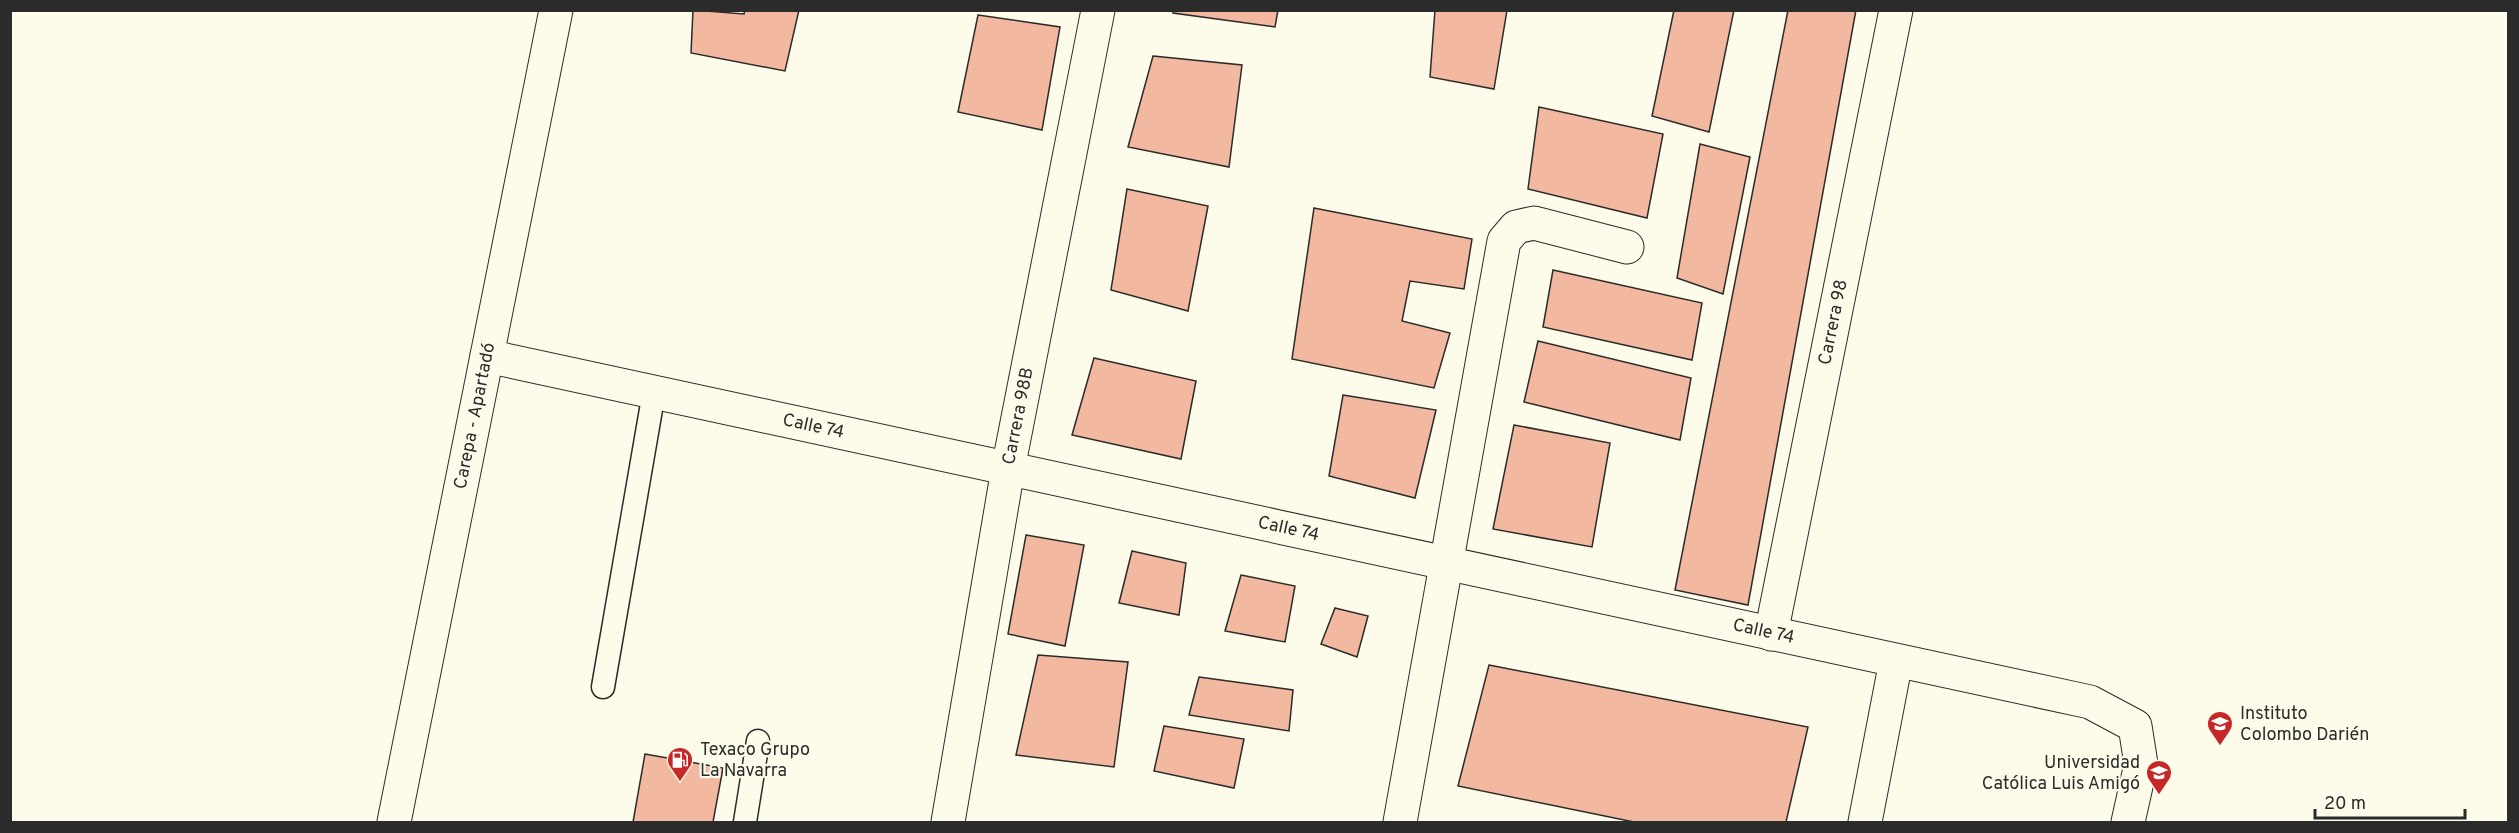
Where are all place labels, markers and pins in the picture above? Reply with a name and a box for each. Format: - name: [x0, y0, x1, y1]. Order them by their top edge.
- place label: Instituto Colombo Darién: [2240, 703, 2369, 747]
- school or university icon: Instituto Colombo Darién: [2205, 709, 2235, 747]
- place label: Texaco Grupo La Navarra: [700, 739, 810, 783]
- fuel station icon: Texaco Grupo La Navarra: [665, 745, 695, 783]
- place label: Universidad Católica Luis Amigó: [1982, 752, 2140, 796]
- school or university icon: Universidad Católica Luis Amigó: [2144, 758, 2174, 796]

